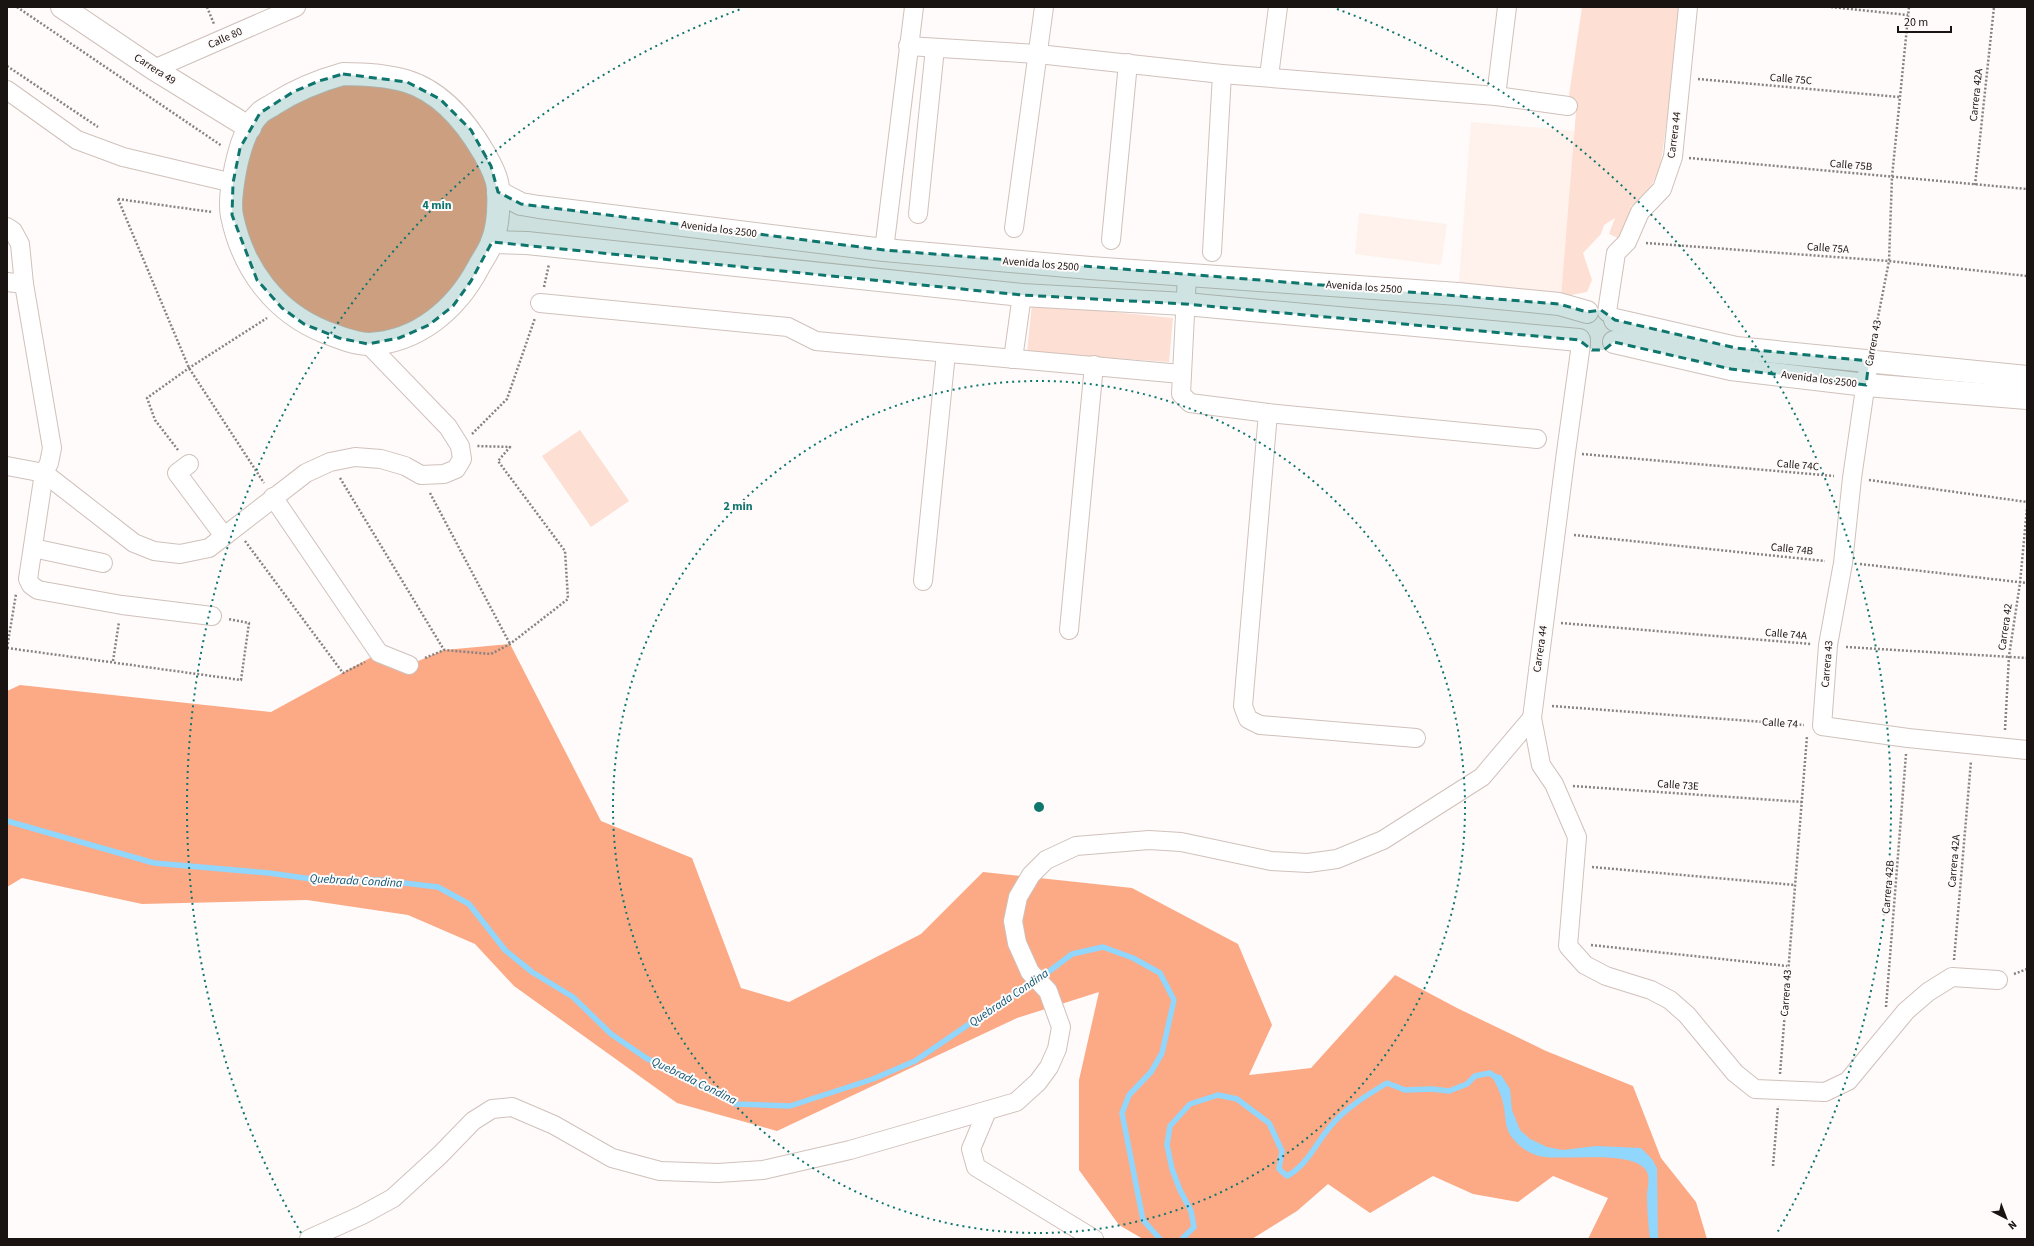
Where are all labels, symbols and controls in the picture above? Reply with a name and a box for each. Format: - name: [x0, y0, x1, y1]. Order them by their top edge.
- scale bar: [1898, 8, 1951, 34]
- text: 20 m: [1904, 14, 1928, 31]
- street label: Calle 80: [205, 24, 245, 52]
- street label: Carrera 49: [131, 50, 179, 88]
- street label: Carrera 42A: [1966, 68, 1986, 122]
- street label: Calle 75C: [1769, 70, 1813, 88]
- street label: Carrera 44: [1664, 110, 1684, 159]
- street label: Calle 75B: [1829, 156, 1873, 174]
- text: 4 min: [422, 197, 452, 214]
- street label: Avenida los 2500: [680, 217, 758, 241]
- street label: Calle 75A: [1807, 239, 1849, 257]
- street label: Avenida los 2500: [1002, 253, 1080, 275]
- street label: Avenida los 2500: [1325, 277, 1403, 297]
- street label: Carrera 43: [1861, 318, 1885, 368]
- street label: Avenida los 2500: [1780, 367, 1858, 391]
- street label: Calle 74C: [1776, 456, 1820, 474]
- text: 2 min: [723, 498, 753, 515]
- street label: Calle 74B: [1770, 539, 1814, 559]
- street label: Carrera 42: [1994, 603, 2016, 651]
- street label: Carrera 44: [1529, 624, 1551, 673]
- street label: Calle 74A: [1764, 625, 1808, 643]
- street label: Carrera 43: [1817, 640, 1837, 688]
- street label: Calle 74: [1762, 714, 1799, 732]
- street label: Calle 73E: [1657, 776, 1700, 794]
- centre of rings: [1032, 800, 1046, 814]
- street label: Carrera 42A: [1944, 834, 1964, 888]
- street label: Carrera 42B: [1878, 859, 1898, 914]
- water label: Quebrada Condina: [309, 870, 403, 892]
- water label: Quebrada Condina: [966, 965, 1053, 1031]
- street label: Carrera 43: [1777, 969, 1795, 1017]
- water label: Quebrada Condina: [649, 1053, 740, 1109]
- north arrow: [1986, 1198, 2026, 1238]
- text: N: [2005, 1217, 2020, 1233]

